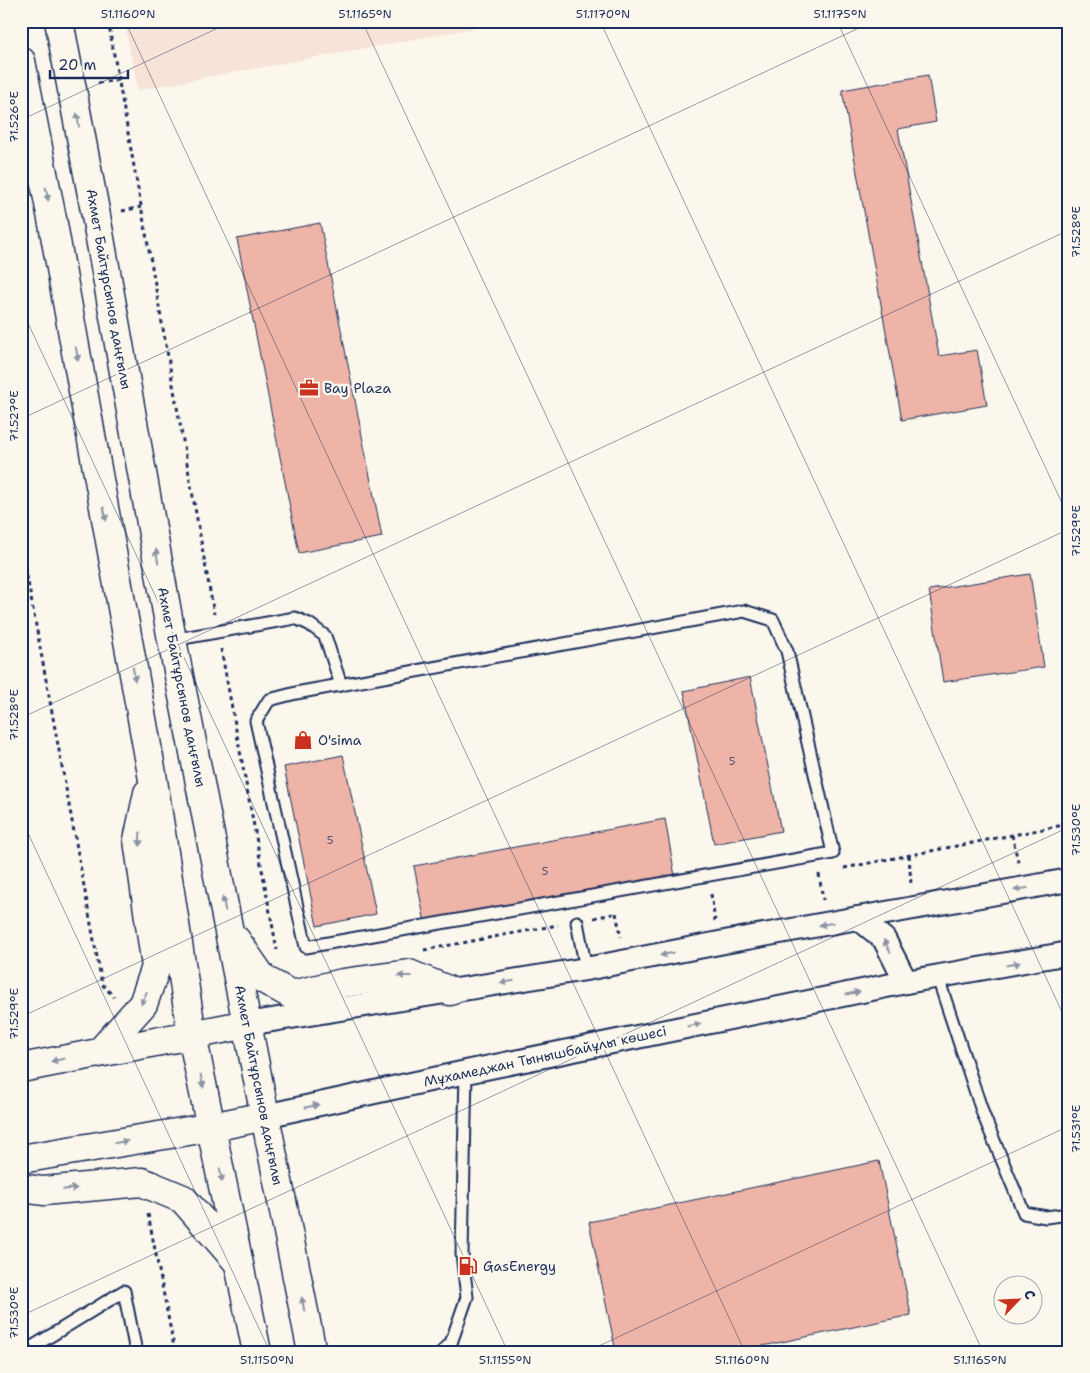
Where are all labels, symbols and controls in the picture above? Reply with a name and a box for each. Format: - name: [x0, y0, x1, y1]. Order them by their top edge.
- text: 51.1160°N: [101, 6, 155, 22]
- text: 51.1165°N: [338, 6, 392, 22]
- text: 51.1170°N: [576, 6, 630, 22]
- text: 51.1175°N: [813, 6, 867, 22]
- scale bar: [50, 48, 128, 80]
- text: 20 m: [58, 55, 97, 75]
- text: 71.526°E: [6, 91, 22, 143]
- one-way arrow: [73, 112, 81, 128]
- one-way arrow: [44, 187, 52, 203]
- street label: Ахмет Байтұрсынов даңғылы: [82, 187, 136, 391]
- text: 71.528°E: [1068, 206, 1084, 258]
- one-way arrow: [73, 347, 81, 363]
- office icon: Bay Plaza: [298, 377, 320, 399]
- place label: Bay Plaza: [324, 379, 391, 397]
- text: 71.527°E: [6, 390, 22, 442]
- text: 71.529°E: [1068, 505, 1084, 557]
- one-way arrow: [102, 507, 110, 523]
- one-way arrow: [153, 548, 161, 563]
- street label: Ахмет Байтұрсынов даңғылы: [154, 585, 210, 789]
- one-way arrow: [130, 667, 138, 683]
- text: 71.528°E: [6, 689, 22, 741]
- shop icon: O'sima: [292, 729, 314, 751]
- place label: O'sima: [318, 731, 362, 749]
- house number: 5: [729, 754, 736, 769]
- text: 71.530°E: [1068, 804, 1084, 856]
- one-way arrow: [136, 832, 144, 848]
- house number: 5: [327, 833, 334, 848]
- house number: 5: [542, 864, 549, 879]
- one-way arrow: [1012, 885, 1028, 893]
- one-way arrow: [220, 897, 228, 912]
- one-way arrow: [818, 920, 834, 928]
- one-way arrow: [883, 939, 891, 954]
- one-way arrow: [659, 950, 674, 958]
- one-way arrow: [1005, 959, 1021, 967]
- one-way arrow: [396, 972, 412, 980]
- one-way arrow: [498, 979, 514, 987]
- street label: Ахмет Байтұрсынов даңғылы: [231, 983, 287, 1187]
- text: 71.529°E: [6, 988, 22, 1040]
- one-way arrow: [845, 989, 861, 997]
- one-way arrow: [140, 991, 148, 1005]
- street label: Мұхамеджан Тынышбайұлы көшесі: [422, 1021, 668, 1091]
- one-way arrow: [686, 1021, 702, 1029]
- one-way arrow: [50, 1057, 66, 1065]
- one-way arrow: [198, 1074, 206, 1089]
- one-way arrow: [305, 1102, 320, 1110]
- text: 71.531°E: [1068, 1105, 1084, 1153]
- one-way arrow: [113, 1138, 129, 1146]
- one-way arrow: [217, 1168, 225, 1183]
- one-way arrow: [62, 1185, 78, 1193]
- fuel station icon: GasEnergy: [457, 1255, 479, 1277]
- place label: GasEnergy: [483, 1257, 556, 1275]
- north arrow: [992, 1276, 1042, 1326]
- text: 71.530°E: [6, 1287, 22, 1339]
- text: С: [1020, 1287, 1040, 1302]
- one-way arrow: [298, 1296, 306, 1312]
- text: 51.1150°N: [240, 1352, 294, 1368]
- text: 51.1155°N: [479, 1352, 531, 1368]
- text: 51.1160°N: [715, 1352, 769, 1368]
- text: 51.1165°N: [953, 1352, 1007, 1368]

